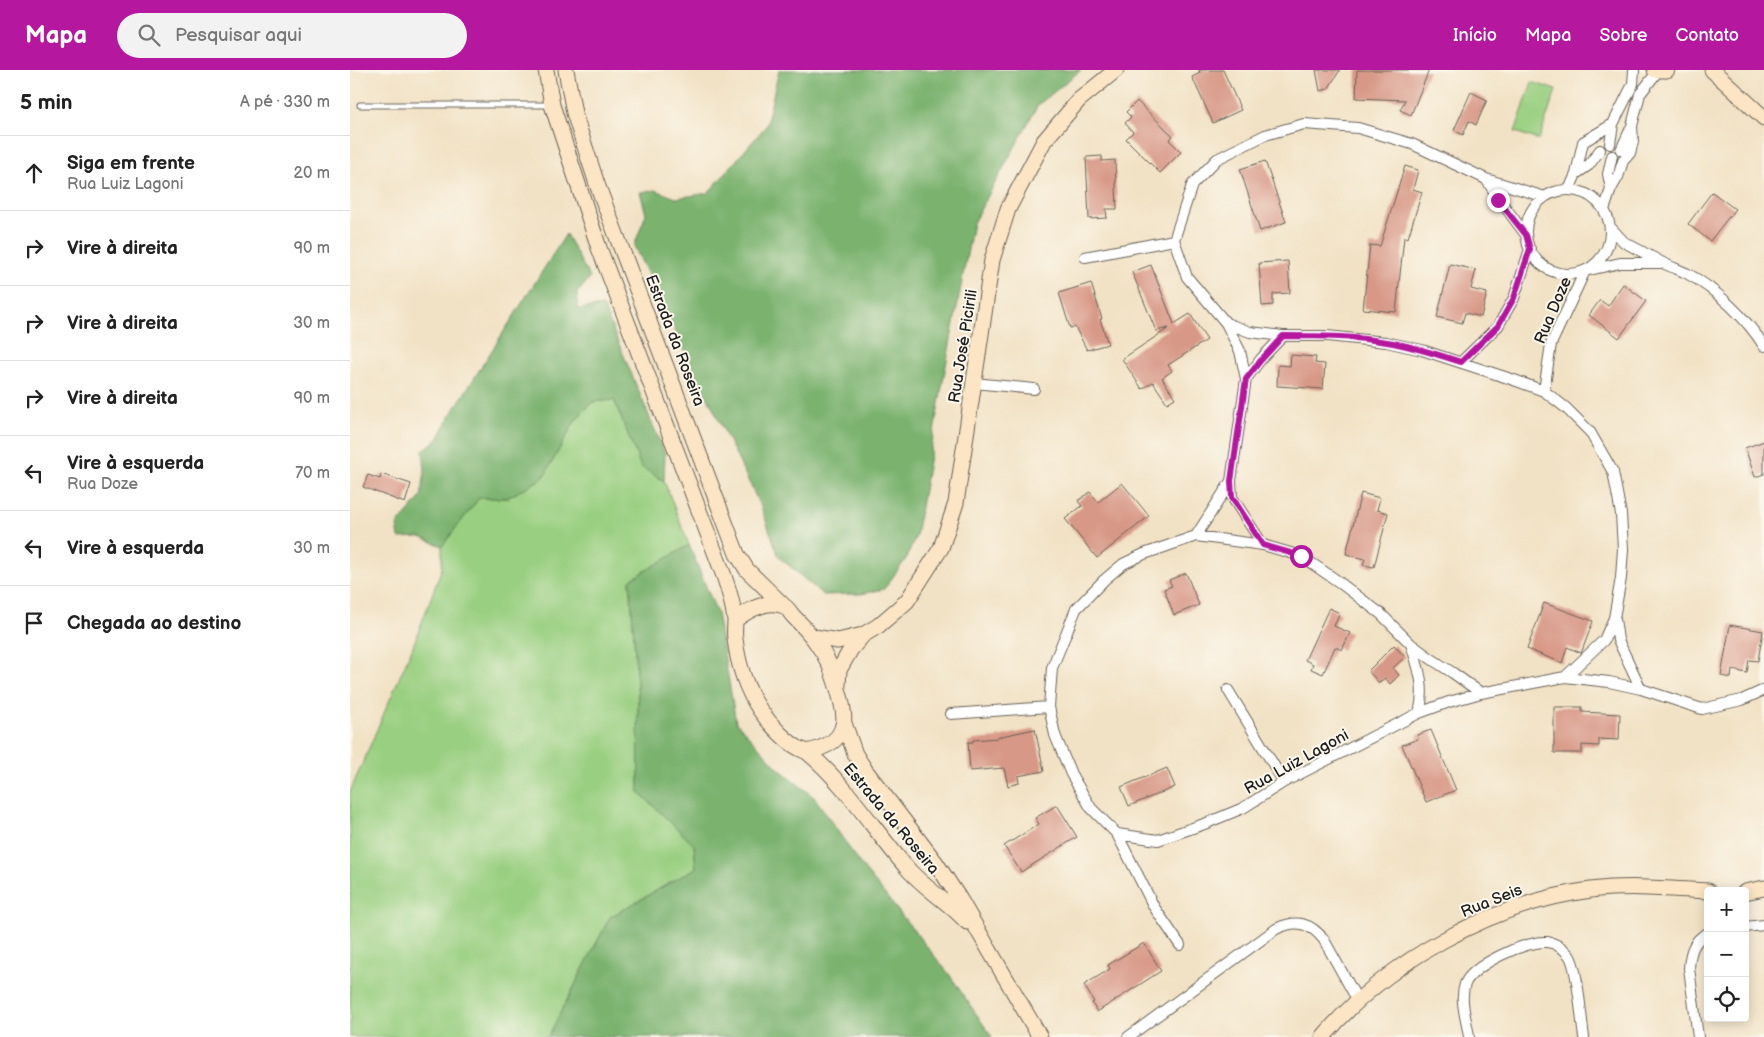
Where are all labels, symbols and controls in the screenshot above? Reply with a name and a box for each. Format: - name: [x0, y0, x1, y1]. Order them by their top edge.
- search box: [117, 13, 467, 58]
- text: Mapa: [25, 21, 87, 50]
- icon: search: [135, 21, 163, 49]
- text: Pesquisar aqui: [175, 24, 302, 47]
- text: Início: [1453, 25, 1497, 46]
- text: Mapa: [1525, 25, 1571, 46]
- text: Sobre: [1599, 25, 1647, 46]
- text: Contato: [1675, 25, 1739, 46]
- text: 5 min: [20, 90, 73, 115]
- text: A pé · 330 m: [240, 93, 330, 112]
- text: Siga em frente: [67, 152, 195, 175]
- icon: ahead: [20, 159, 48, 187]
- text: 20 m: [294, 164, 330, 183]
- text: Rua Luiz Lagoni: [67, 175, 183, 194]
- route end: [1487, 189, 1510, 212]
- icon: right: [20, 234, 48, 262]
- text: Vire à direita: [67, 237, 178, 260]
- text: 90 m: [294, 239, 330, 258]
- street label: Estrada da Roseira: [641, 272, 708, 409]
- street label: Rua Doze: [1531, 274, 1576, 347]
- street label: Rua José Picirili: [945, 288, 982, 404]
- icon: right: [20, 309, 48, 337]
- text: Vire à direita: [67, 312, 178, 335]
- text: 30 m: [293, 314, 330, 333]
- icon: right: [20, 384, 48, 412]
- text: Vire à direita: [67, 387, 178, 410]
- text: 90 m: [294, 389, 330, 408]
- text: Vire à esquerda: [67, 452, 204, 475]
- icon: left: [20, 459, 48, 487]
- text: 70 m: [295, 464, 330, 483]
- text: Rua Doze: [67, 475, 138, 494]
- icon: left: [20, 534, 48, 562]
- text: Vire à esquerda: [67, 537, 204, 560]
- text: 30 m: [293, 539, 330, 558]
- route start: [1290, 545, 1313, 568]
- icon: arrive: [20, 609, 48, 637]
- text: Chegada ao destino: [67, 612, 241, 635]
- street label: Rua Luiz Lagoni: [1241, 726, 1352, 799]
- street label: Estrada da Roseira: [839, 760, 943, 878]
- street label: Rua Seis: [1458, 881, 1525, 922]
- map controls: [1704, 887, 1749, 1022]
- button: +: [1704, 887, 1749, 932]
- button: −: [1704, 932, 1749, 977]
- button: locate: [1704, 977, 1749, 1022]

